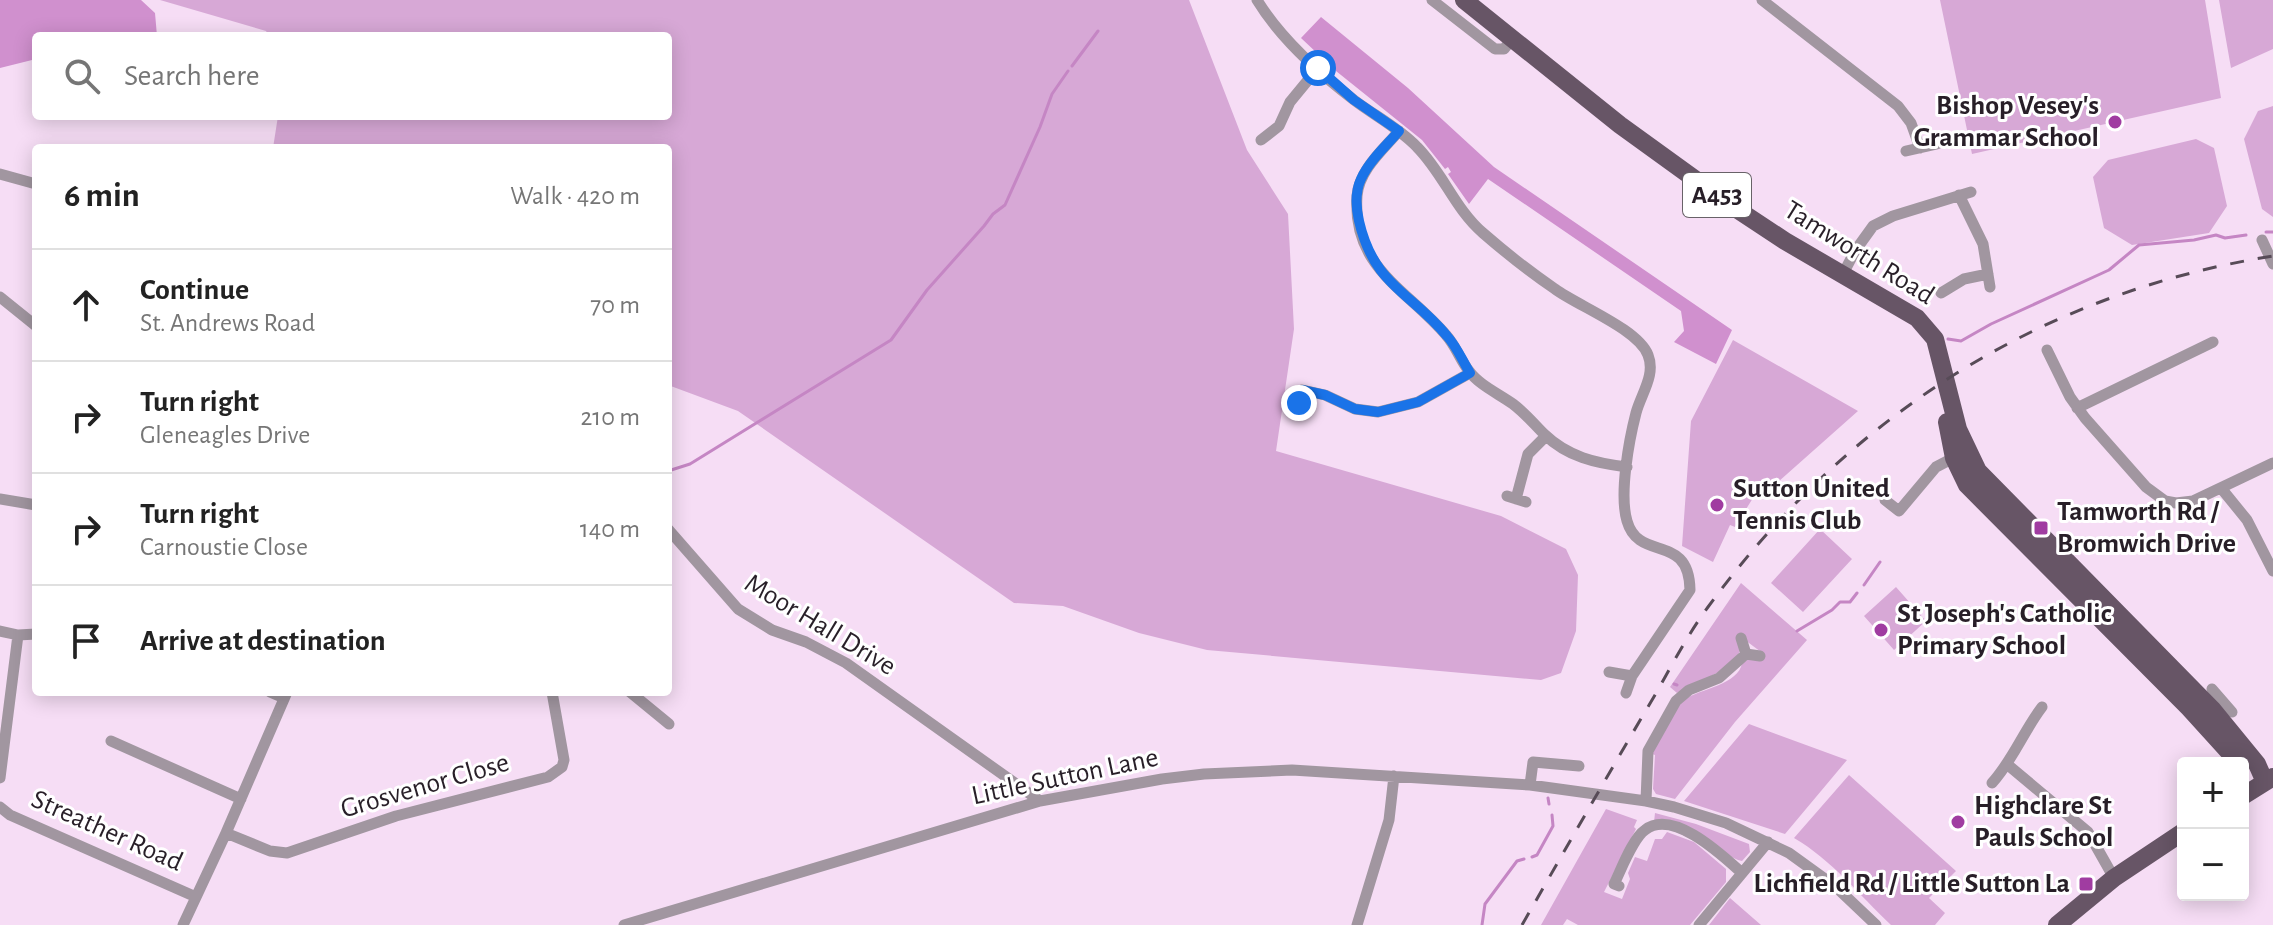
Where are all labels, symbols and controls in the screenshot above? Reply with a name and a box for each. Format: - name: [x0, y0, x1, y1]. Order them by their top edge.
- search box: [32, 32, 672, 120]
- route start: [1300, 50, 1336, 86]
- icon: search: [60, 54, 104, 98]
- text: Search here: [124, 61, 260, 91]
- place label: Bishop Vesey's Grammar School: [1914, 92, 2099, 152]
- marker: Bishop Vesey's Grammar School: [2106, 113, 2124, 131]
- road number: A453: [1683, 173, 1751, 217]
- text: 6 min: [64, 179, 140, 213]
- text: Walk · 420 m: [510, 183, 640, 209]
- street label: Tamworth Road: [1779, 196, 1939, 310]
- text: Continue: [140, 275, 249, 305]
- icon: ahead: [64, 283, 108, 327]
- text: 70 m: [590, 292, 640, 318]
- text: St. Andrews Road: [140, 310, 315, 336]
- route end: [1281, 385, 1317, 421]
- text: Turn right: [140, 387, 259, 417]
- icon: right: [64, 395, 108, 439]
- text: 210 m: [580, 404, 640, 430]
- text: Gleneagles Drive: [140, 422, 310, 448]
- place label: Sutton United Tennis Club: [1733, 475, 1890, 535]
- marker: Sutton United Tennis Club: [1708, 496, 1726, 514]
- place label: Tamworth Rd / Bromwich Drive: [2057, 498, 2236, 558]
- text: Turn right: [140, 499, 259, 529]
- icon: right: [64, 507, 108, 551]
- text: 140 m: [580, 516, 640, 542]
- marker: Tamworth Rd / Bromwich Drive: [2032, 519, 2050, 537]
- text: Carnoustie Close: [140, 534, 308, 560]
- street label: Moor Hall Drive: [740, 569, 900, 681]
- place label: St Joseph's Catholic Primary School: [1897, 600, 2112, 660]
- icon: arrive: [64, 619, 108, 663]
- marker: St Joseph's Catholic Primary School: [1872, 621, 1890, 639]
- text: Arrive at destination: [140, 626, 386, 656]
- street label: Little Sutton Lane: [969, 744, 1161, 810]
- street label: Grosvenor Close: [338, 749, 512, 823]
- map controls: [2177, 757, 2249, 901]
- button: +: [2177, 757, 2249, 829]
- street label: Streather Road: [27, 785, 187, 877]
- place label: Highclare St Pauls School: [1974, 792, 2113, 852]
- marker: Highclare St Pauls School: [1949, 813, 1967, 831]
- button: −: [2177, 829, 2249, 901]
- place label: Lichfield Rd / Little Sutton La: [1754, 870, 2070, 898]
- marker: Lichfield Rd / Little Sutton La: [2077, 875, 2095, 893]

